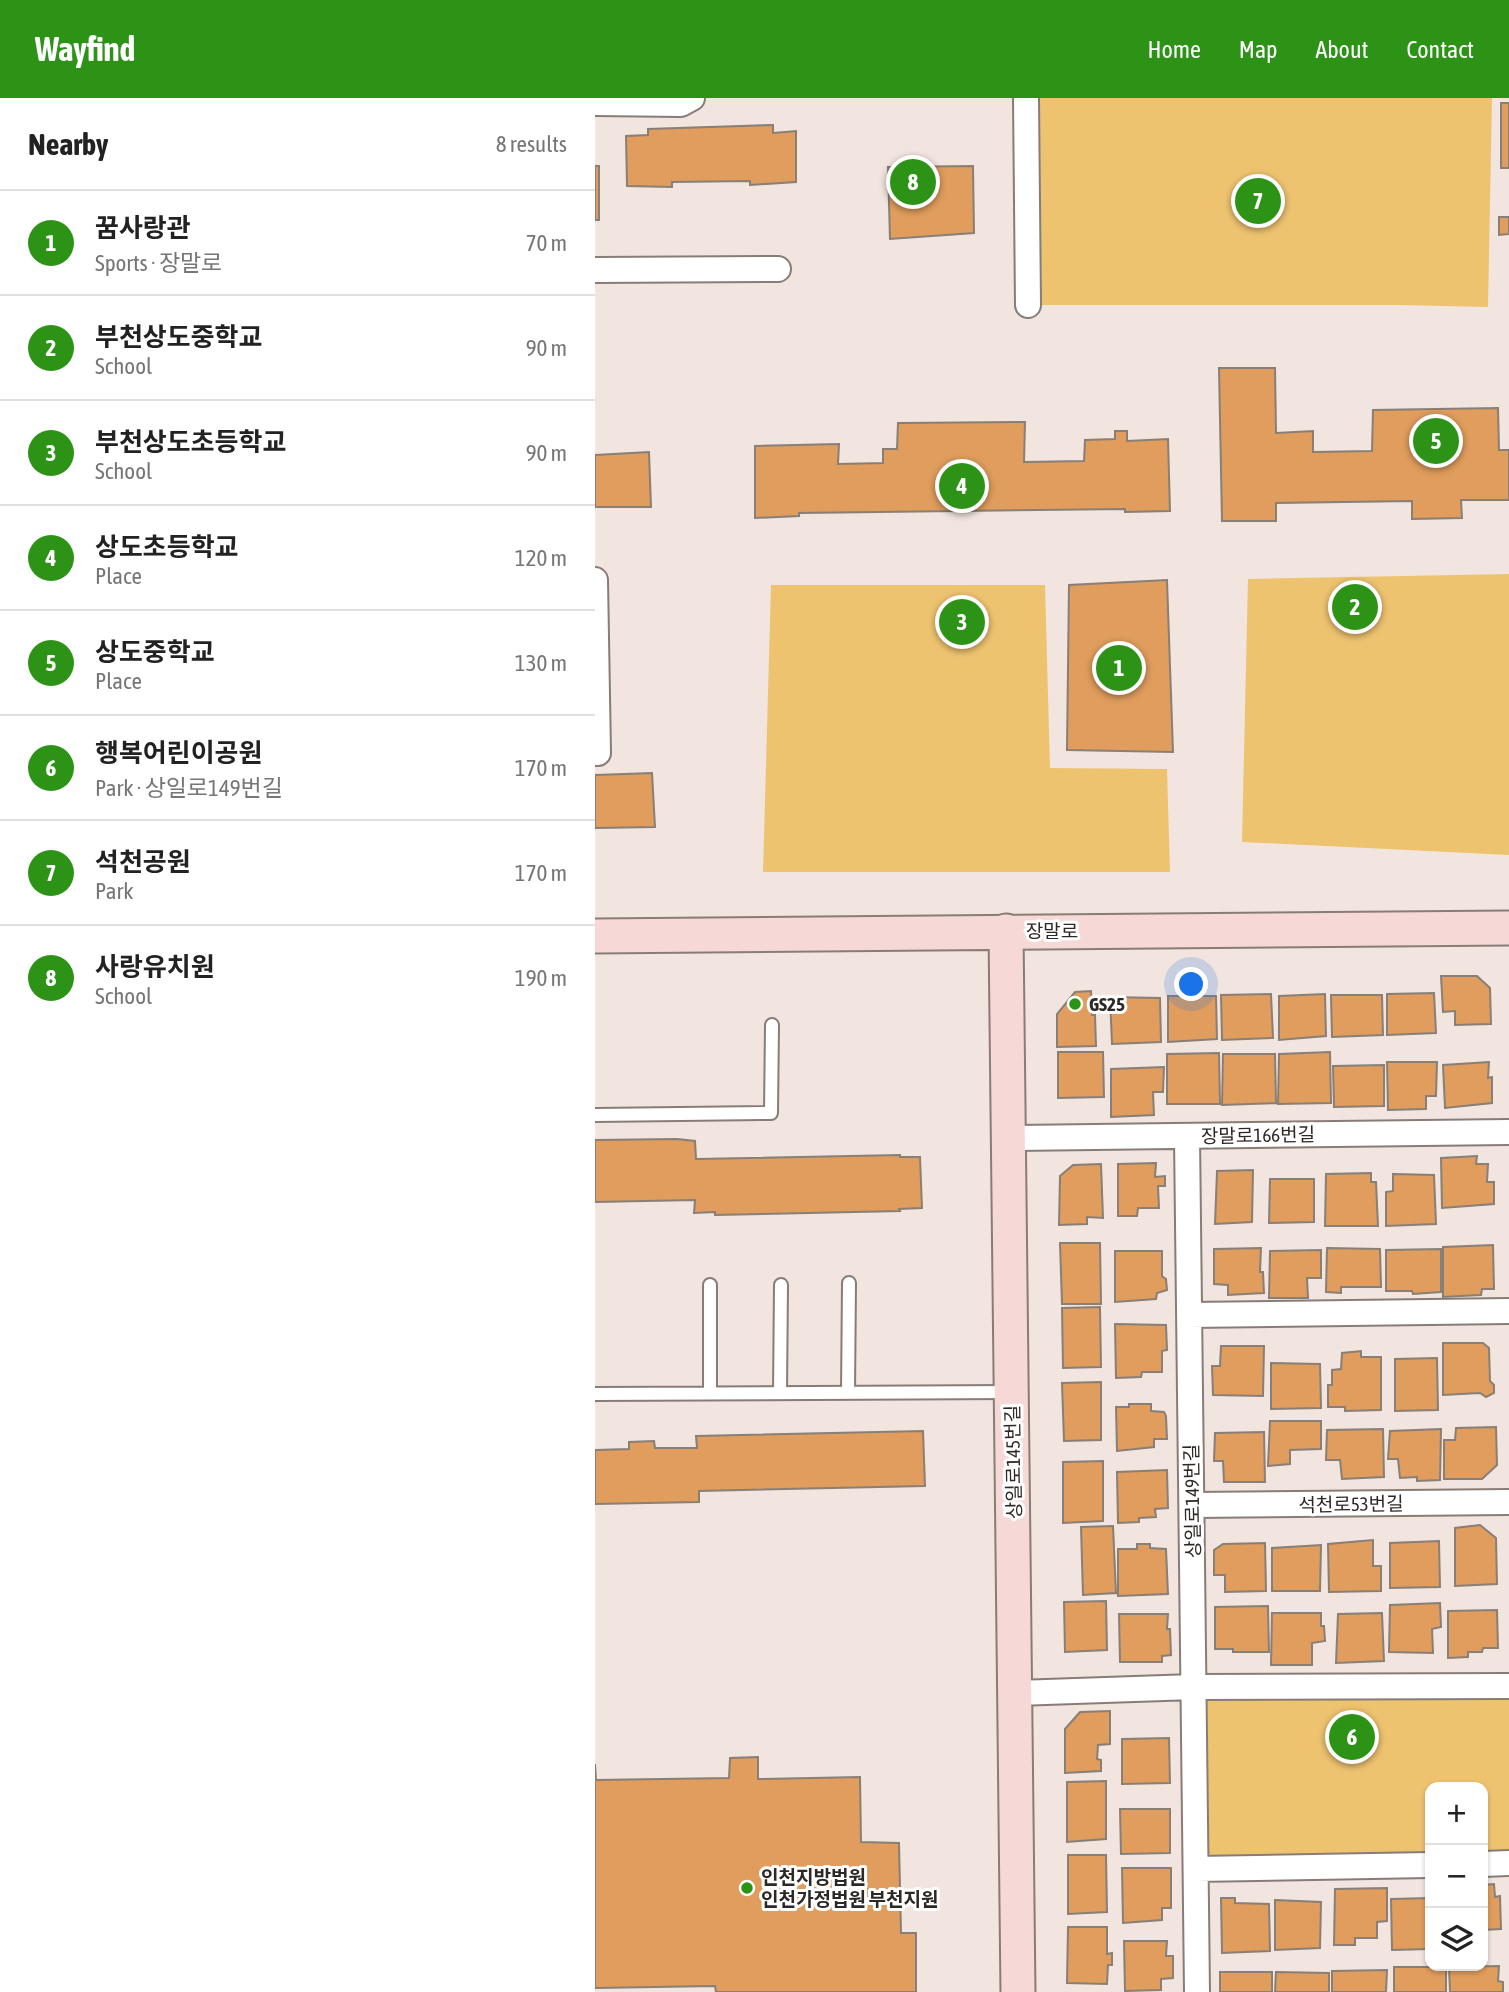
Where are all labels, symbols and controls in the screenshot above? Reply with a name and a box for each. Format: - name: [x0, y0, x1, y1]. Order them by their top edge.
- text: Wayfind: [35, 30, 135, 68]
- text: Home: [1147, 36, 1201, 63]
- text: Map: [1239, 36, 1277, 63]
- text: About: [1315, 36, 1368, 63]
- text: Contact: [1406, 36, 1474, 63]
- text: Nearby: [28, 127, 108, 161]
- text: 8 results: [496, 131, 567, 157]
- pin: 8: [890, 156, 936, 208]
- pin: 7: [1235, 175, 1281, 227]
- text: 꿈사랑관: [95, 213, 191, 243]
- text: 1: [46, 230, 56, 256]
- text: 70 m: [526, 230, 567, 256]
- text: Sports · 장말로: [95, 250, 222, 276]
- text: 부천상도중학교: [95, 322, 262, 352]
- text: 2: [46, 335, 56, 361]
- text: 90 m: [526, 335, 567, 361]
- text: School: [95, 353, 152, 379]
- pin: 5: [1413, 415, 1459, 467]
- text: 부천상도초등학교: [95, 427, 286, 457]
- text: 3: [46, 440, 56, 466]
- text: 90 m: [526, 440, 567, 466]
- text: School: [95, 458, 152, 484]
- pin: 4: [939, 460, 985, 512]
- text: 상도초등학교: [95, 532, 239, 562]
- text: 4: [46, 545, 56, 571]
- text: 120 m: [515, 545, 567, 571]
- text: Place: [95, 563, 142, 589]
- pin: 2: [1332, 581, 1378, 633]
- pin: 3: [939, 596, 985, 648]
- text: 상도중학교: [95, 637, 215, 667]
- pin: 1: [1096, 642, 1142, 694]
- text: 5: [46, 650, 56, 676]
- text: 130 m: [515, 650, 567, 676]
- text: Place: [95, 668, 142, 694]
- text: 행복어린이공원: [95, 738, 262, 768]
- text: 6: [46, 755, 56, 781]
- text: 170 m: [515, 755, 567, 781]
- text: Park · 상일로149번길: [95, 775, 283, 801]
- text: 석천공원: [95, 847, 191, 877]
- text: 7: [46, 860, 56, 886]
- text: 170 m: [515, 860, 567, 886]
- text: Park: [95, 878, 133, 904]
- street label: 장말로: [1026, 920, 1078, 942]
- text: 사랑유치원: [95, 952, 215, 982]
- text: 8: [46, 965, 56, 991]
- text: 190 m: [515, 965, 567, 991]
- your location: [1174, 967, 1208, 1001]
- text: School: [95, 983, 152, 1009]
- place label: GS25: [1089, 993, 1125, 1015]
- marker: GS25: [1067, 996, 1083, 1012]
- street label: 장말로166번길: [1201, 1123, 1315, 1147]
- street label: 상일로145번길: [1001, 1405, 1025, 1519]
- street label: 상일로149번길: [1180, 1444, 1204, 1558]
- street label: 석천로53번길: [1298, 1492, 1404, 1516]
- pin: 6: [1329, 1711, 1375, 1763]
- map controls: [1425, 1782, 1488, 1971]
- button: +: [1425, 1782, 1488, 1845]
- button: −: [1425, 1845, 1488, 1908]
- place label: 인천지방법원 인천가정법원 부천지원: [761, 1866, 938, 1910]
- marker: 인천지방법원 인천가정법원 부천지원: [739, 1880, 755, 1896]
- button: layers: [1425, 1908, 1488, 1971]

